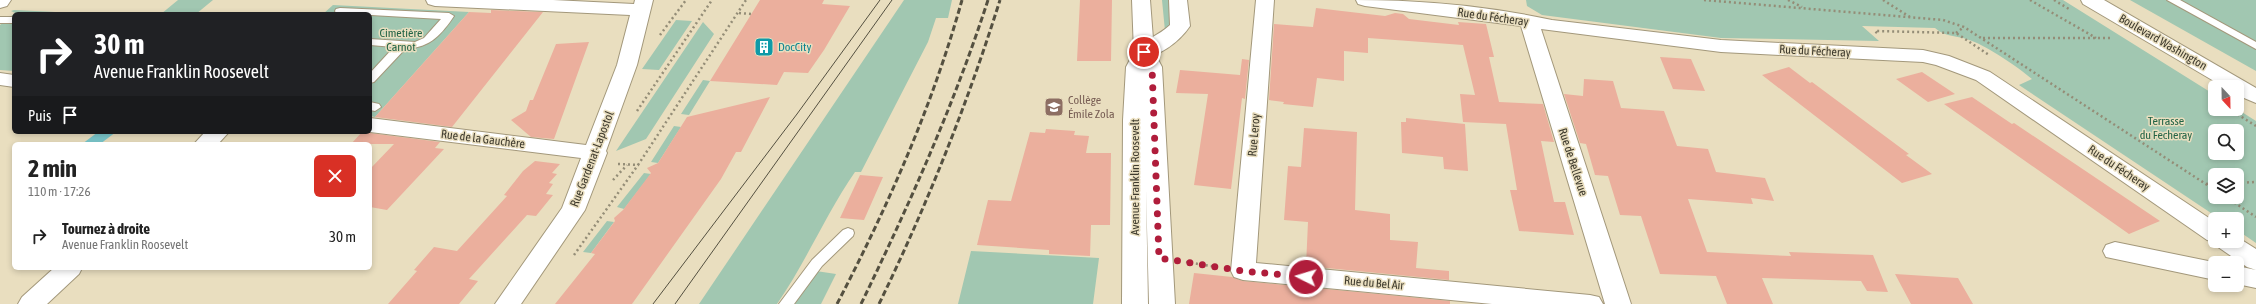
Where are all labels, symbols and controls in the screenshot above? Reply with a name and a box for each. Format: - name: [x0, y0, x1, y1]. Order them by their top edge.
- street label: Rue du Fécheray: [1457, 5, 1529, 29]
- street label: Boulevard Washington: [2116, 11, 2210, 73]
- park label: Cimetière Carnot: [380, 26, 422, 54]
- icon: right: [28, 28, 80, 80]
- text: 30 m: [94, 28, 144, 60]
- pin: [1127, 35, 1161, 69]
- building icon: DocCity: [753, 36, 775, 58]
- place label: DocCity: [778, 40, 811, 54]
- icon: arrive: [1133, 41, 1155, 63]
- street label: Rue du Fécheray: [1779, 42, 1851, 60]
- text: Avenue Franklin Roosevelt: [94, 61, 269, 82]
- north arrow: [2208, 80, 2244, 116]
- map controls: [2208, 80, 2244, 292]
- place label: Collège Émile Zola: [1068, 93, 1114, 121]
- school or university icon: Collège Émile Zola: [1043, 96, 1065, 118]
- icon: arrive: [59, 104, 81, 126]
- text: Puis: [28, 107, 51, 124]
- street label: Rue Gardenat-Lapostol: [567, 108, 617, 209]
- street label: Rue Leroy: [1245, 113, 1263, 157]
- park label: Terrasse du Fecheray: [2140, 114, 2192, 142]
- street label: Avenue Franklin Roosevelt: [1128, 118, 1142, 235]
- button: search: [2208, 124, 2244, 160]
- street label: Rue de Bellevue: [1555, 126, 1591, 198]
- street label: Rue de la Gauchère: [440, 127, 526, 151]
- street label: Rue du Fécheray: [2085, 142, 2153, 194]
- text: 2 min: [28, 155, 77, 182]
- button: close: [314, 155, 356, 197]
- button: layers: [2208, 168, 2244, 204]
- text: 110 m · 17:26: [28, 184, 91, 199]
- button: +: [2208, 212, 2244, 248]
- text: Tournez à droite: [62, 220, 150, 237]
- icon: right: [28, 225, 50, 247]
- text: 30 m: [329, 228, 356, 245]
- text: Avenue Franklin Roosevelt: [62, 237, 188, 252]
- position arrow: [1285, 256, 1327, 298]
- button: −: [2208, 256, 2244, 292]
- street label: Rue du Bel Air: [1343, 273, 1405, 293]

